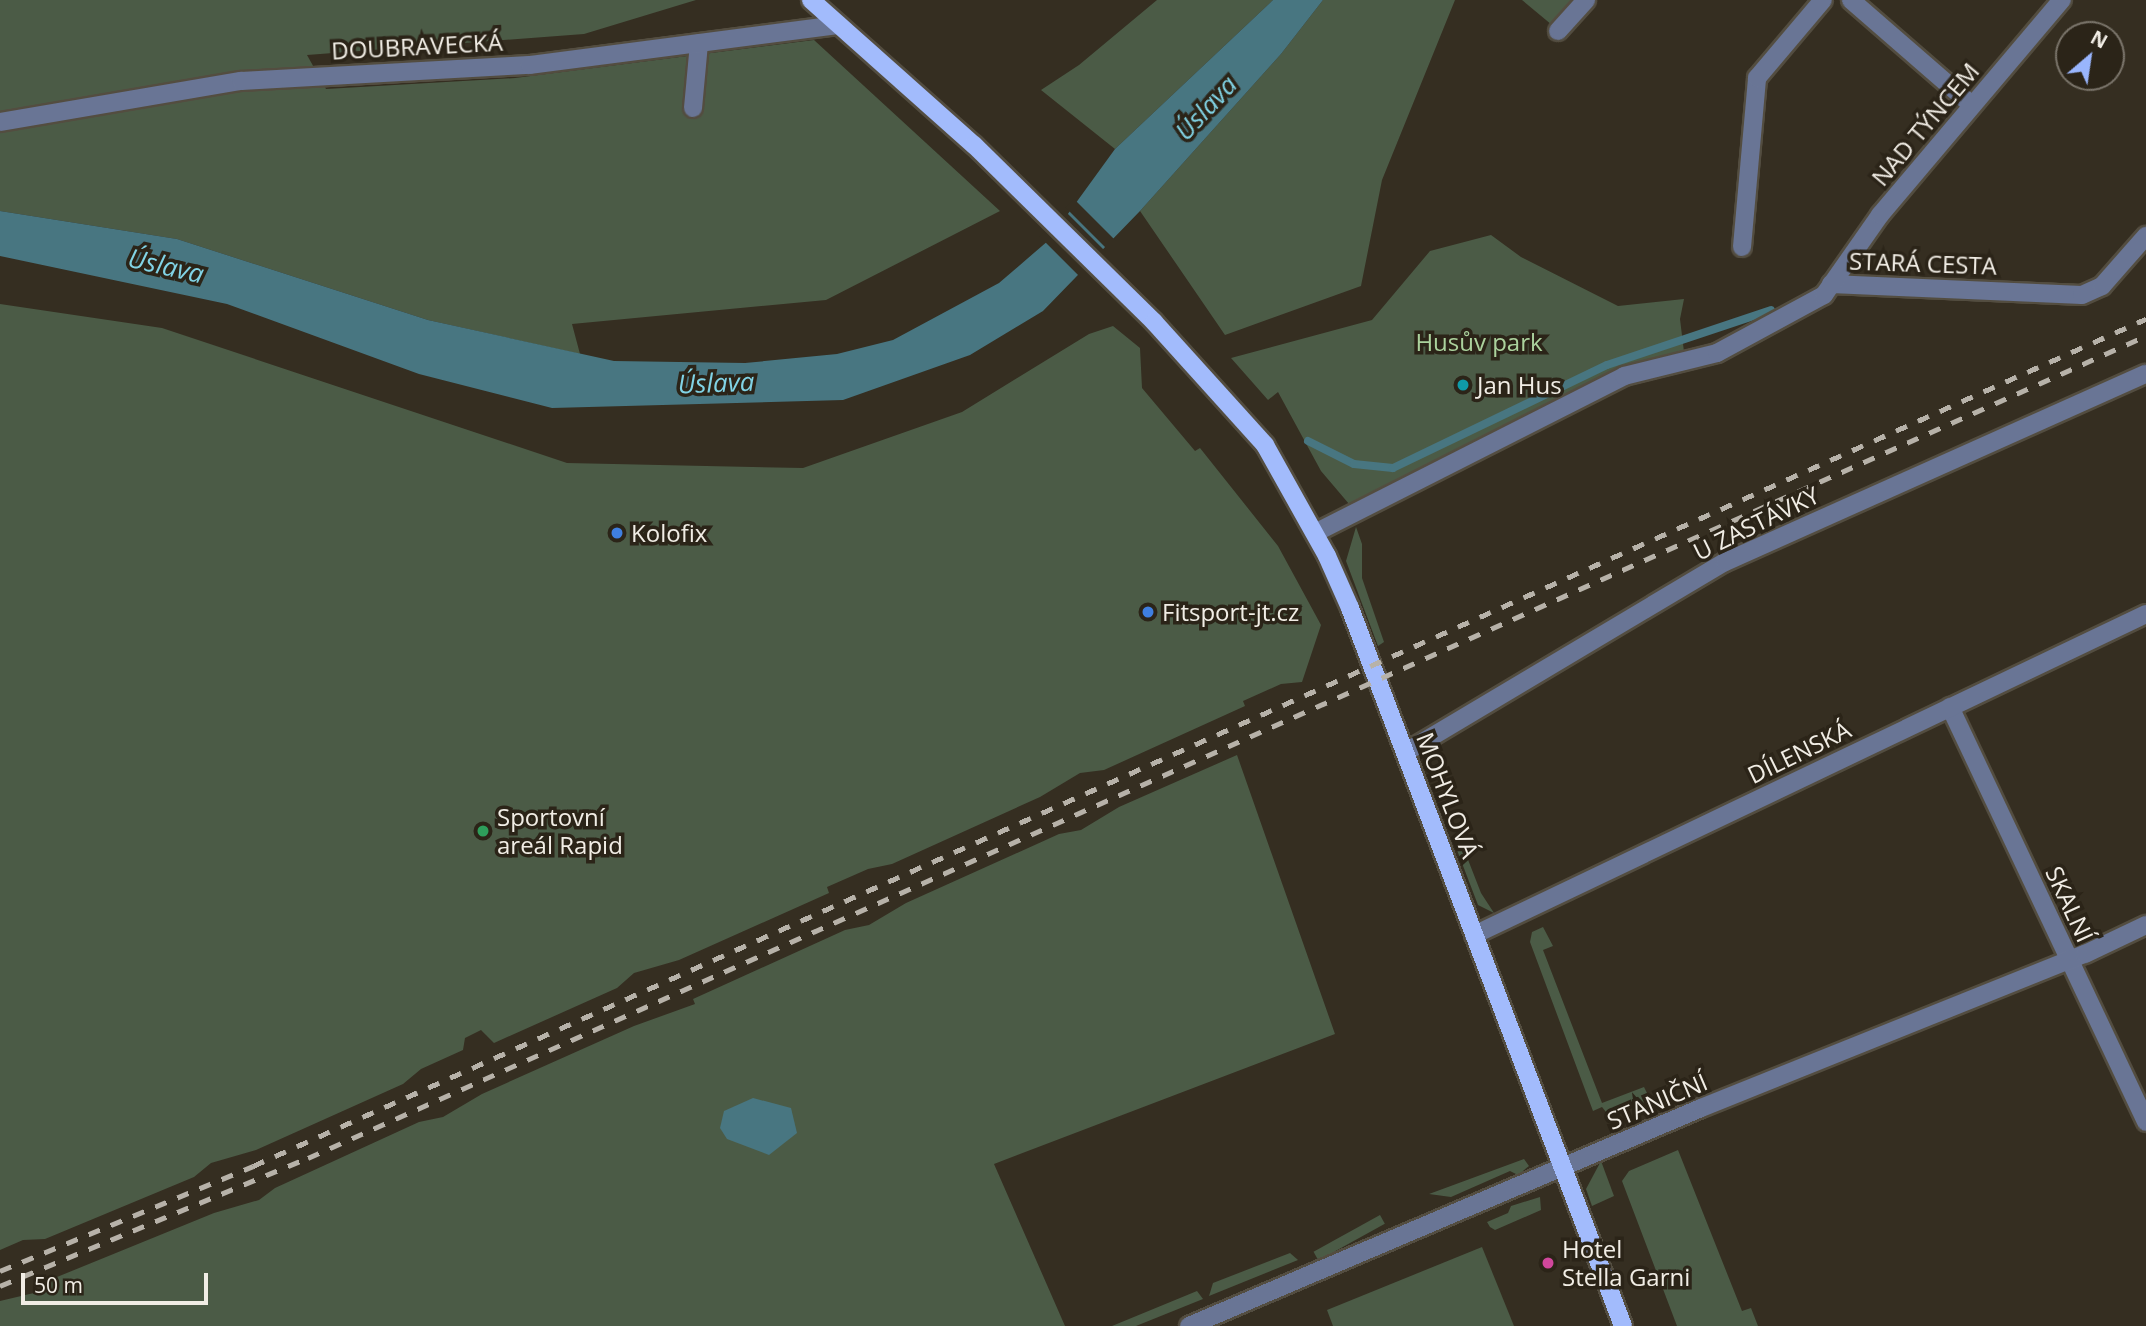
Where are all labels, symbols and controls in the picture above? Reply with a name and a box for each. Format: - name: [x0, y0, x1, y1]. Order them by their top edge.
- north arrow: [2055, 21, 2125, 91]
- text: N: [2086, 24, 2112, 54]
- street label: DOUBRAVECKÁ: [331, 27, 503, 65]
- street label: NAD TÝNCEM: [1865, 57, 1985, 191]
- water label: Úslava: [1168, 69, 1244, 147]
- water label: Úslava: [125, 242, 207, 290]
- street label: STARÁ CESTA: [1849, 246, 1997, 280]
- park label: Husův park: [1415, 328, 1543, 356]
- water label: Úslava: [677, 366, 755, 400]
- place label: Jan Hus: [1477, 371, 1562, 399]
- marker: Jan Hus: [1455, 377, 1471, 393]
- street label: U ZASTÁVKY: [1688, 480, 1824, 566]
- place label: Kolofix: [631, 519, 707, 547]
- marker: Kolofix: [609, 525, 625, 541]
- place label: Fitsport-jt.cz: [1162, 598, 1299, 626]
- marker: Fitsport-jt.cz: [1140, 604, 1156, 620]
- street label: DÍLENSKÁ: [1743, 715, 1855, 789]
- street label: MOHYLOVÁ: [1411, 728, 1485, 862]
- place label: Sportovní areál Rapid: [497, 803, 623, 859]
- marker: Sportovní areál Rapid: [475, 823, 491, 839]
- street label: SKALNÍ: [2040, 862, 2100, 946]
- street label: STANIČNÍ: [1602, 1067, 1712, 1135]
- place label: Hotel Stella Garni: [1562, 1235, 1690, 1291]
- marker: Hotel Stella Garni: [1540, 1255, 1556, 1271]
- scale bar: [24, 1260, 212, 1304]
- text: 50 m: [34, 1271, 83, 1299]

